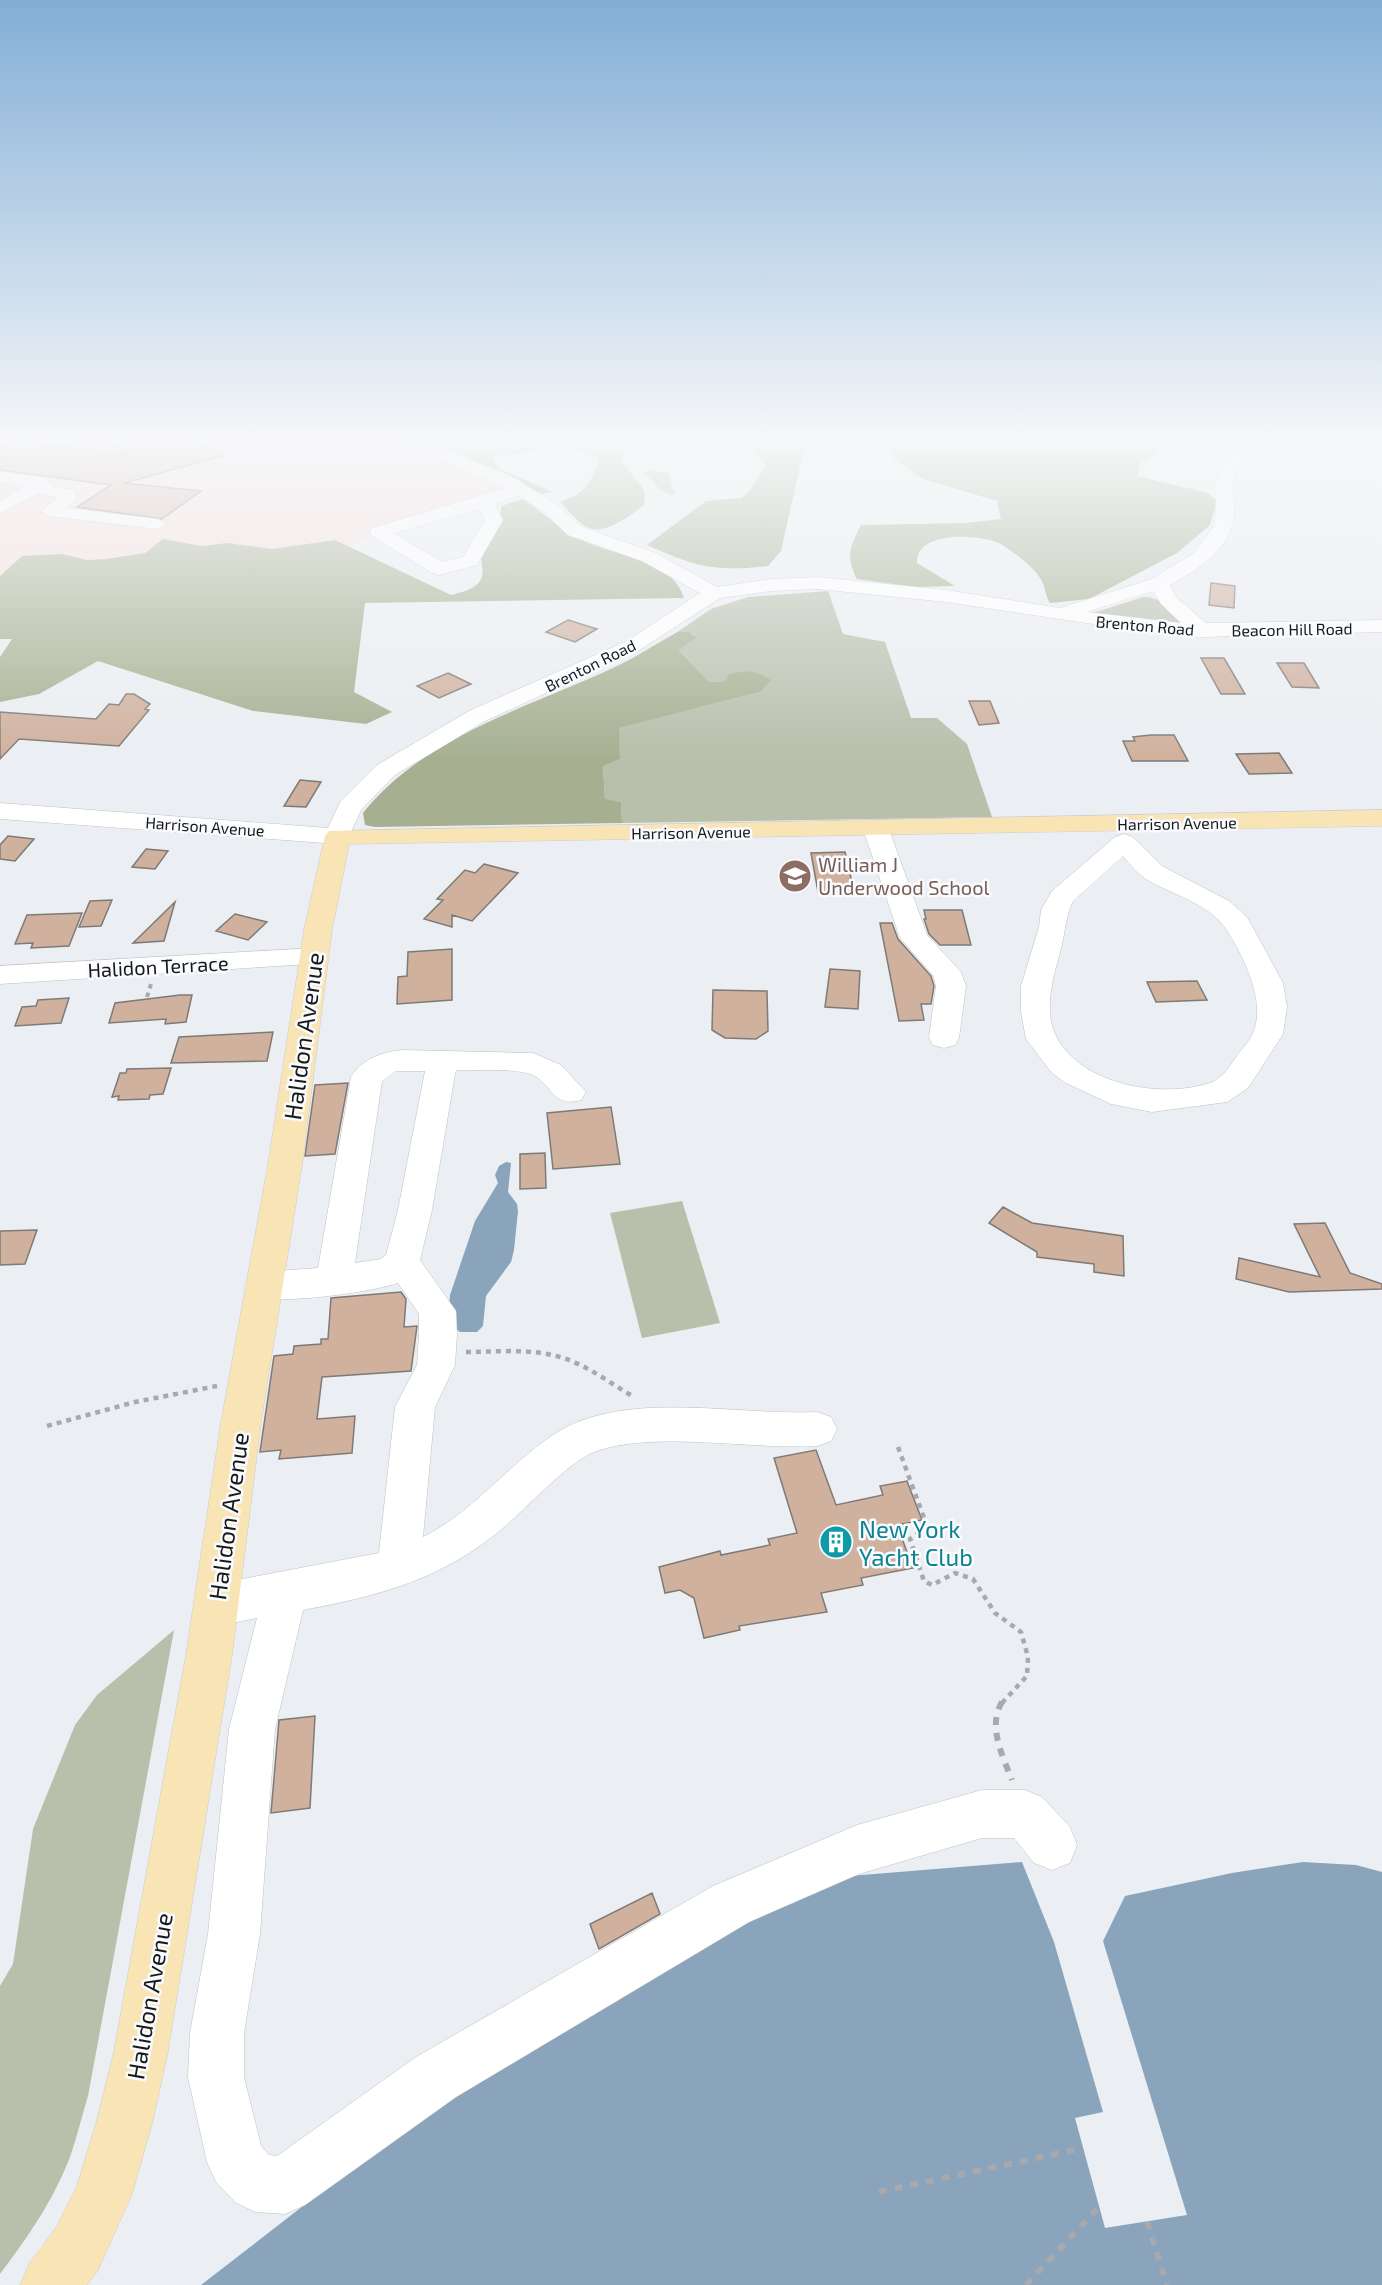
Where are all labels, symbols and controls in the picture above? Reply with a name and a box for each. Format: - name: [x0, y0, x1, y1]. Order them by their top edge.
- street label: Brenton Road: [1095, 611, 1195, 639]
- street label: Beacon Hill Road: [1231, 618, 1353, 640]
- street label: Brenton Road: [541, 635, 639, 695]
- street label: Harrison Avenue: [145, 812, 265, 840]
- street label: Harrison Avenue: [1117, 812, 1237, 834]
- street label: Harrison Avenue: [631, 821, 751, 843]
- place label: William J Underwood School: [818, 852, 990, 899]
- school or university icon: William J Underwood School: [777, 858, 813, 894]
- street label: Halidon Terrace: [87, 950, 229, 982]
- street label: Halidon Avenue: [277, 950, 329, 1122]
- street label: Halidon Avenue: [202, 1430, 254, 1602]
- place label: New York Yacht Club: [859, 1514, 973, 1571]
- building icon: New York Yacht Club: [818, 1524, 854, 1560]
- street label: Halidon Avenue: [120, 1910, 178, 2082]

